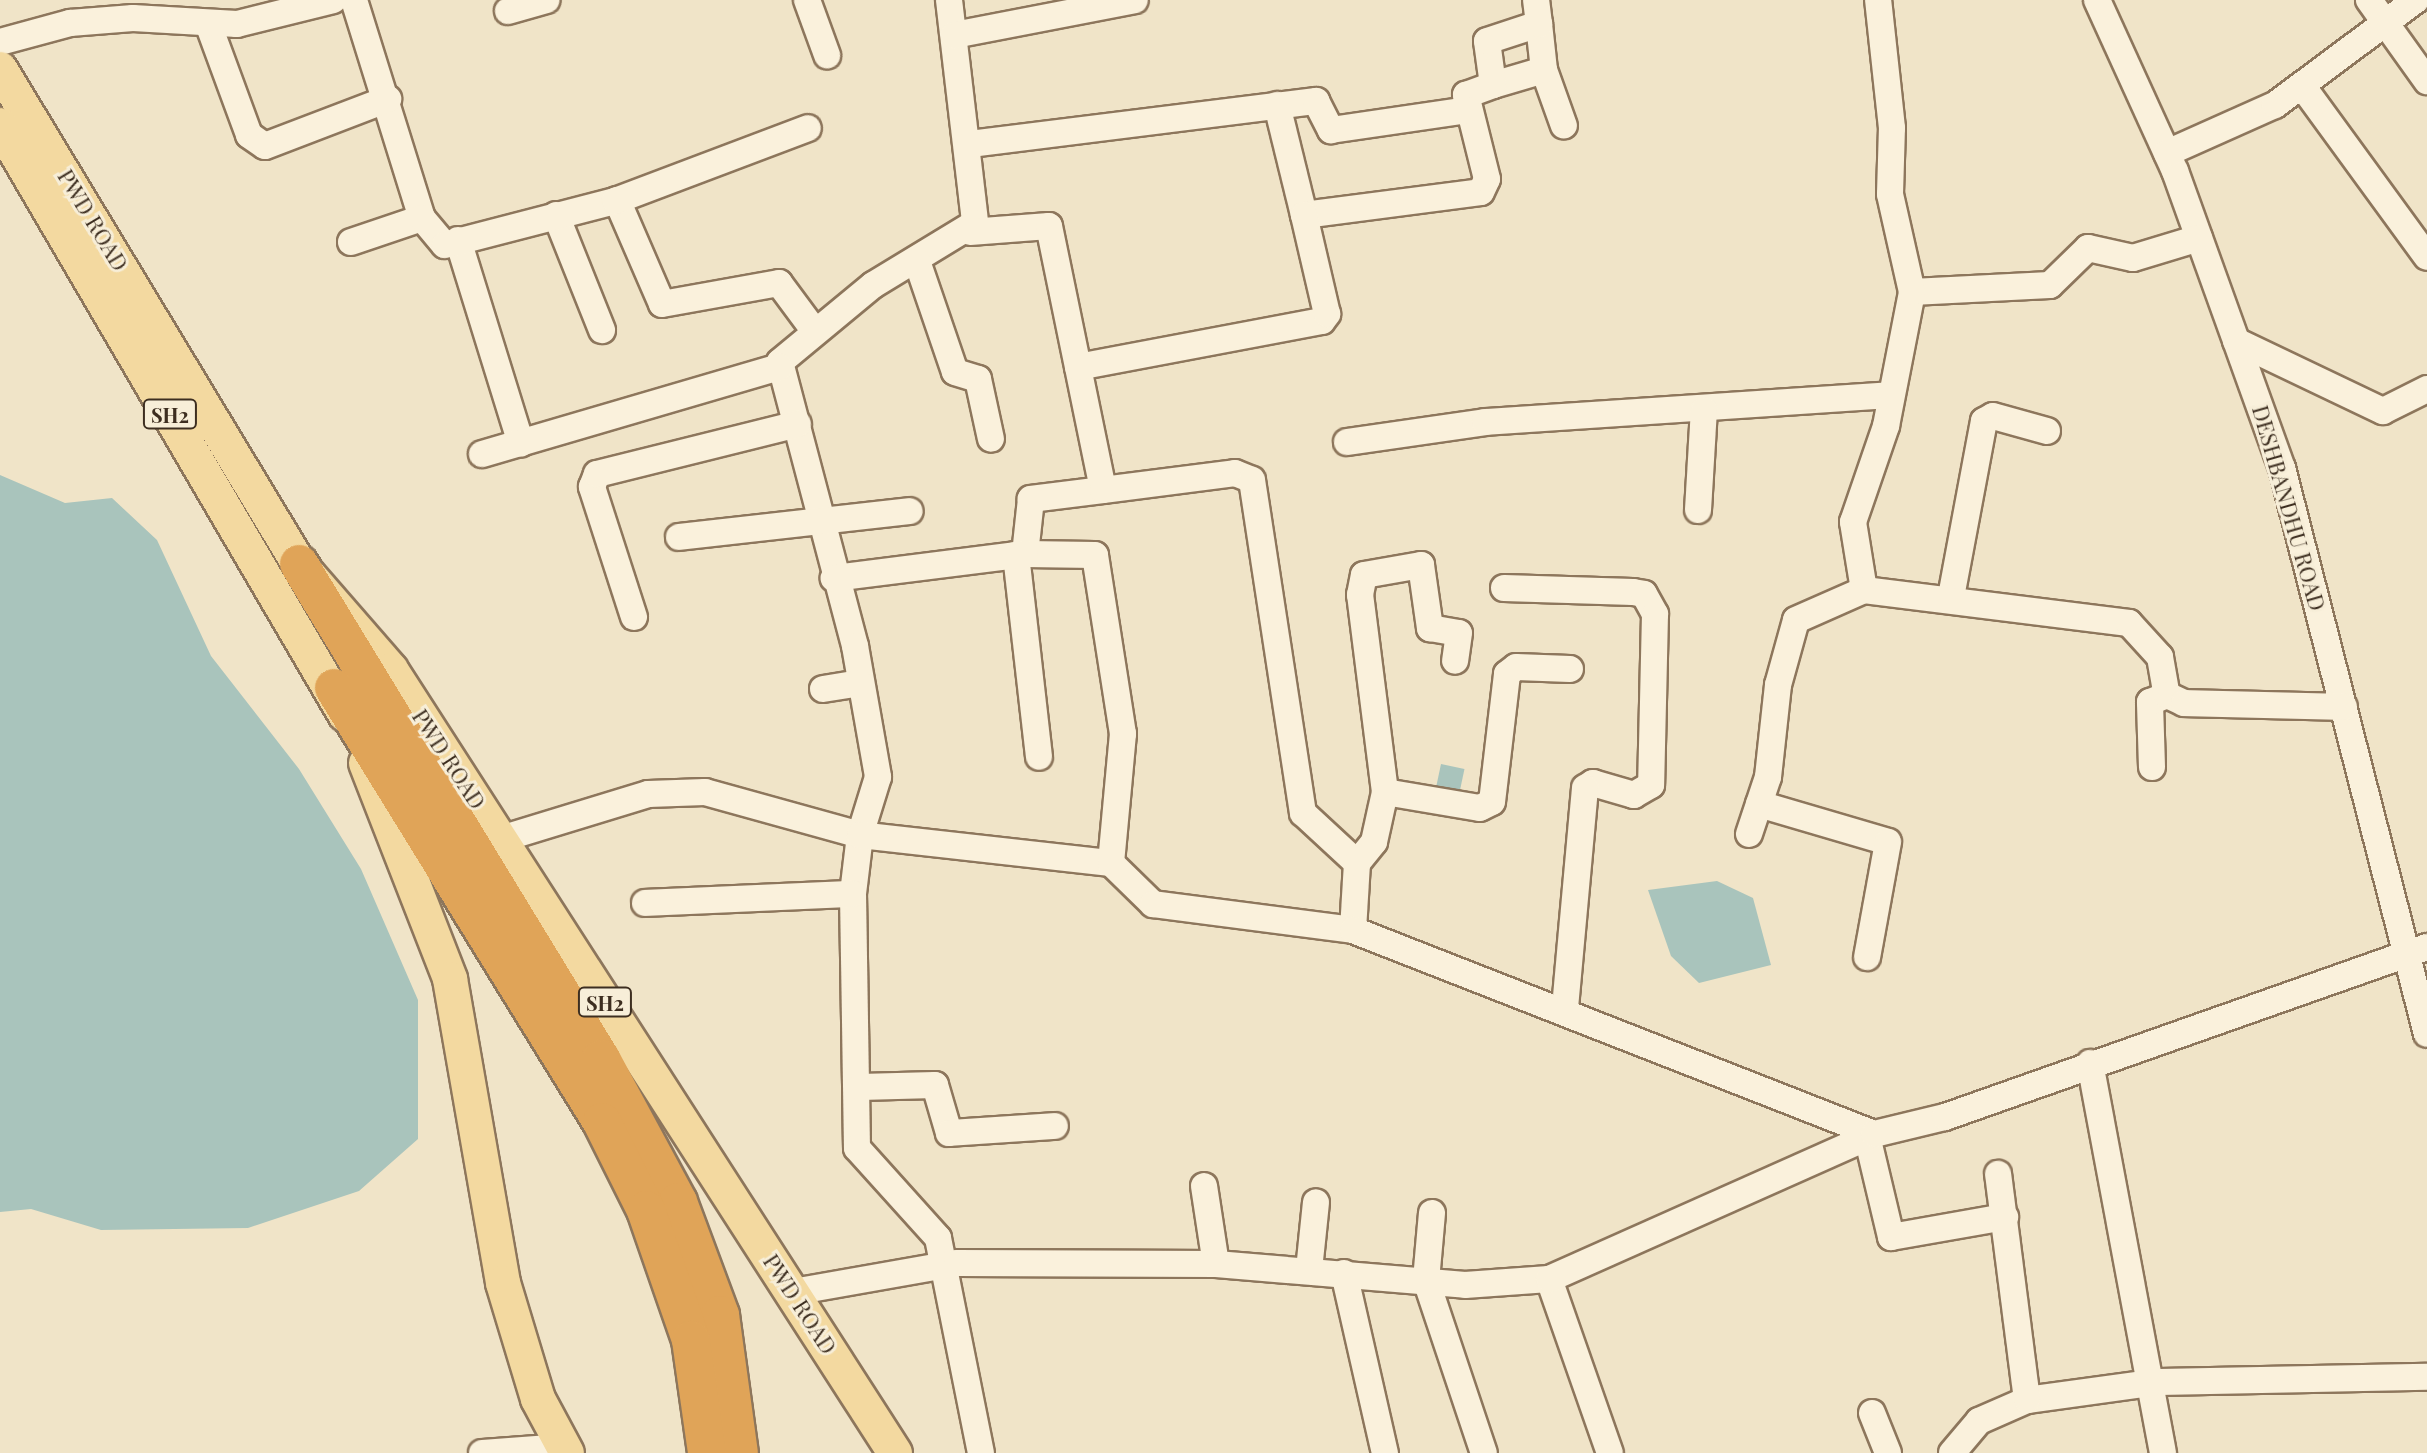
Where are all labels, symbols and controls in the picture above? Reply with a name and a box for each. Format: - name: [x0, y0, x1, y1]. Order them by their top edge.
- street label: PWD ROAD: [52, 164, 134, 276]
- road number: SH2: [142, 398, 198, 430]
- street label: DESHBANDHU ROAD: [2247, 402, 2331, 614]
- street label: PWD ROAD: [407, 704, 491, 814]
- road number: SH2: [577, 986, 633, 1018]
- street label: PWD ROAD: [758, 1249, 842, 1359]

